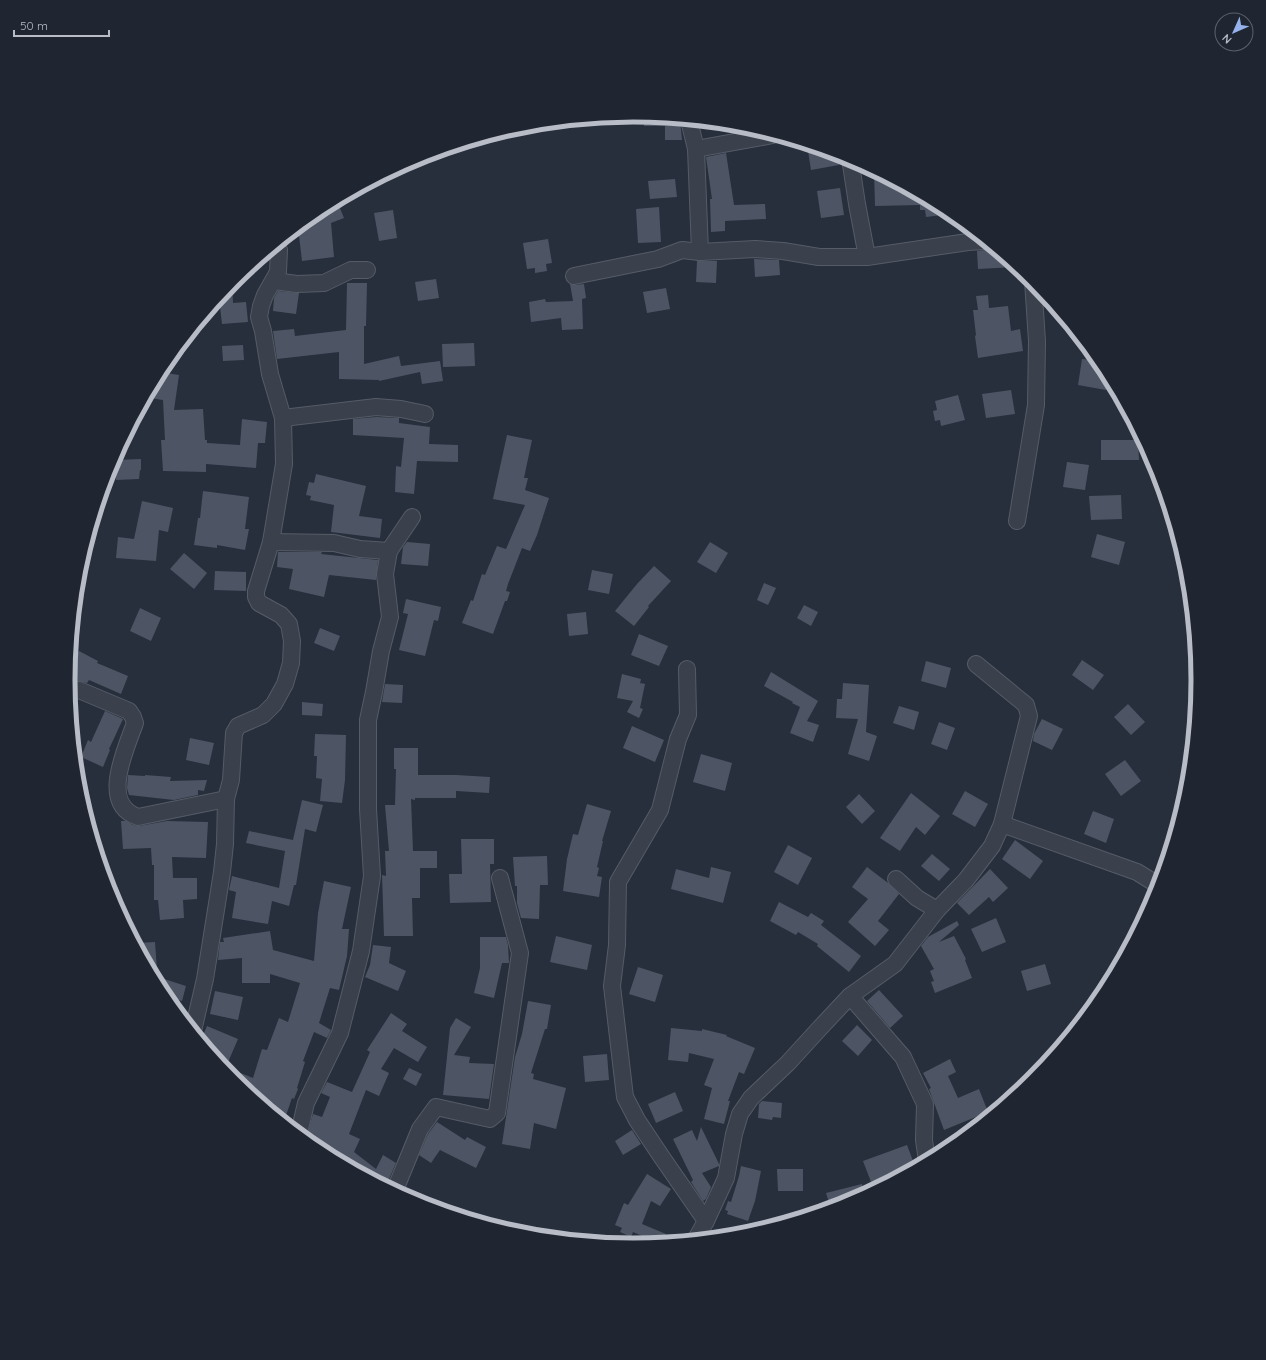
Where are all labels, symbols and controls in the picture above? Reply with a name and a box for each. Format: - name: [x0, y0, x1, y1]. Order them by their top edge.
- scale bar: [14, 12, 109, 38]
- north arrow: [1214, 12, 1254, 52]
- text: 50 m: [20, 18, 48, 33]
- text: N: [1219, 31, 1235, 47]

